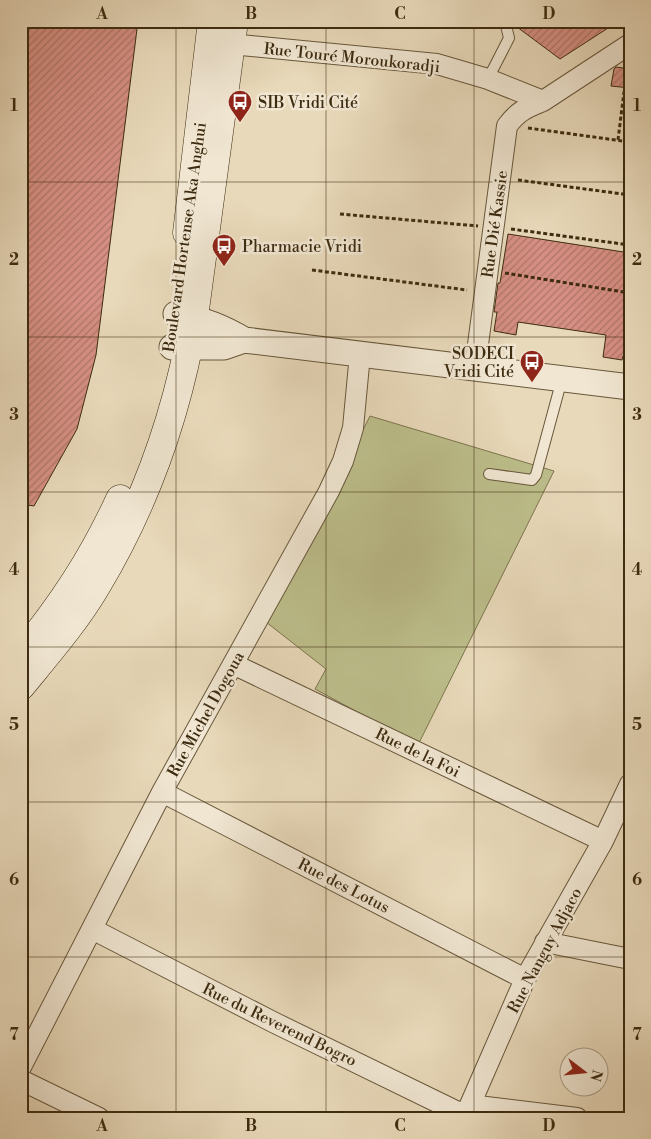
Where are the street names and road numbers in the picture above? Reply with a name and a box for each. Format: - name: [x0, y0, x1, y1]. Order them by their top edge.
- street label: Rue Touré Moroukoradji: [263, 39, 441, 77]
- street label: Boulevard Hortense Aka Anghui: [159, 121, 211, 354]
- street label: Rue Dié Kassie: [478, 169, 512, 279]
- street label: Rue Michel Dogoua: [163, 647, 249, 781]
- street label: Rue de la Foi: [372, 724, 463, 782]
- street label: Rue des Lotus: [294, 854, 393, 918]
- street label: Rue Nanguy Adjaco: [503, 884, 586, 1017]
- street label: Rue du Reverend Bogro: [199, 979, 360, 1071]

